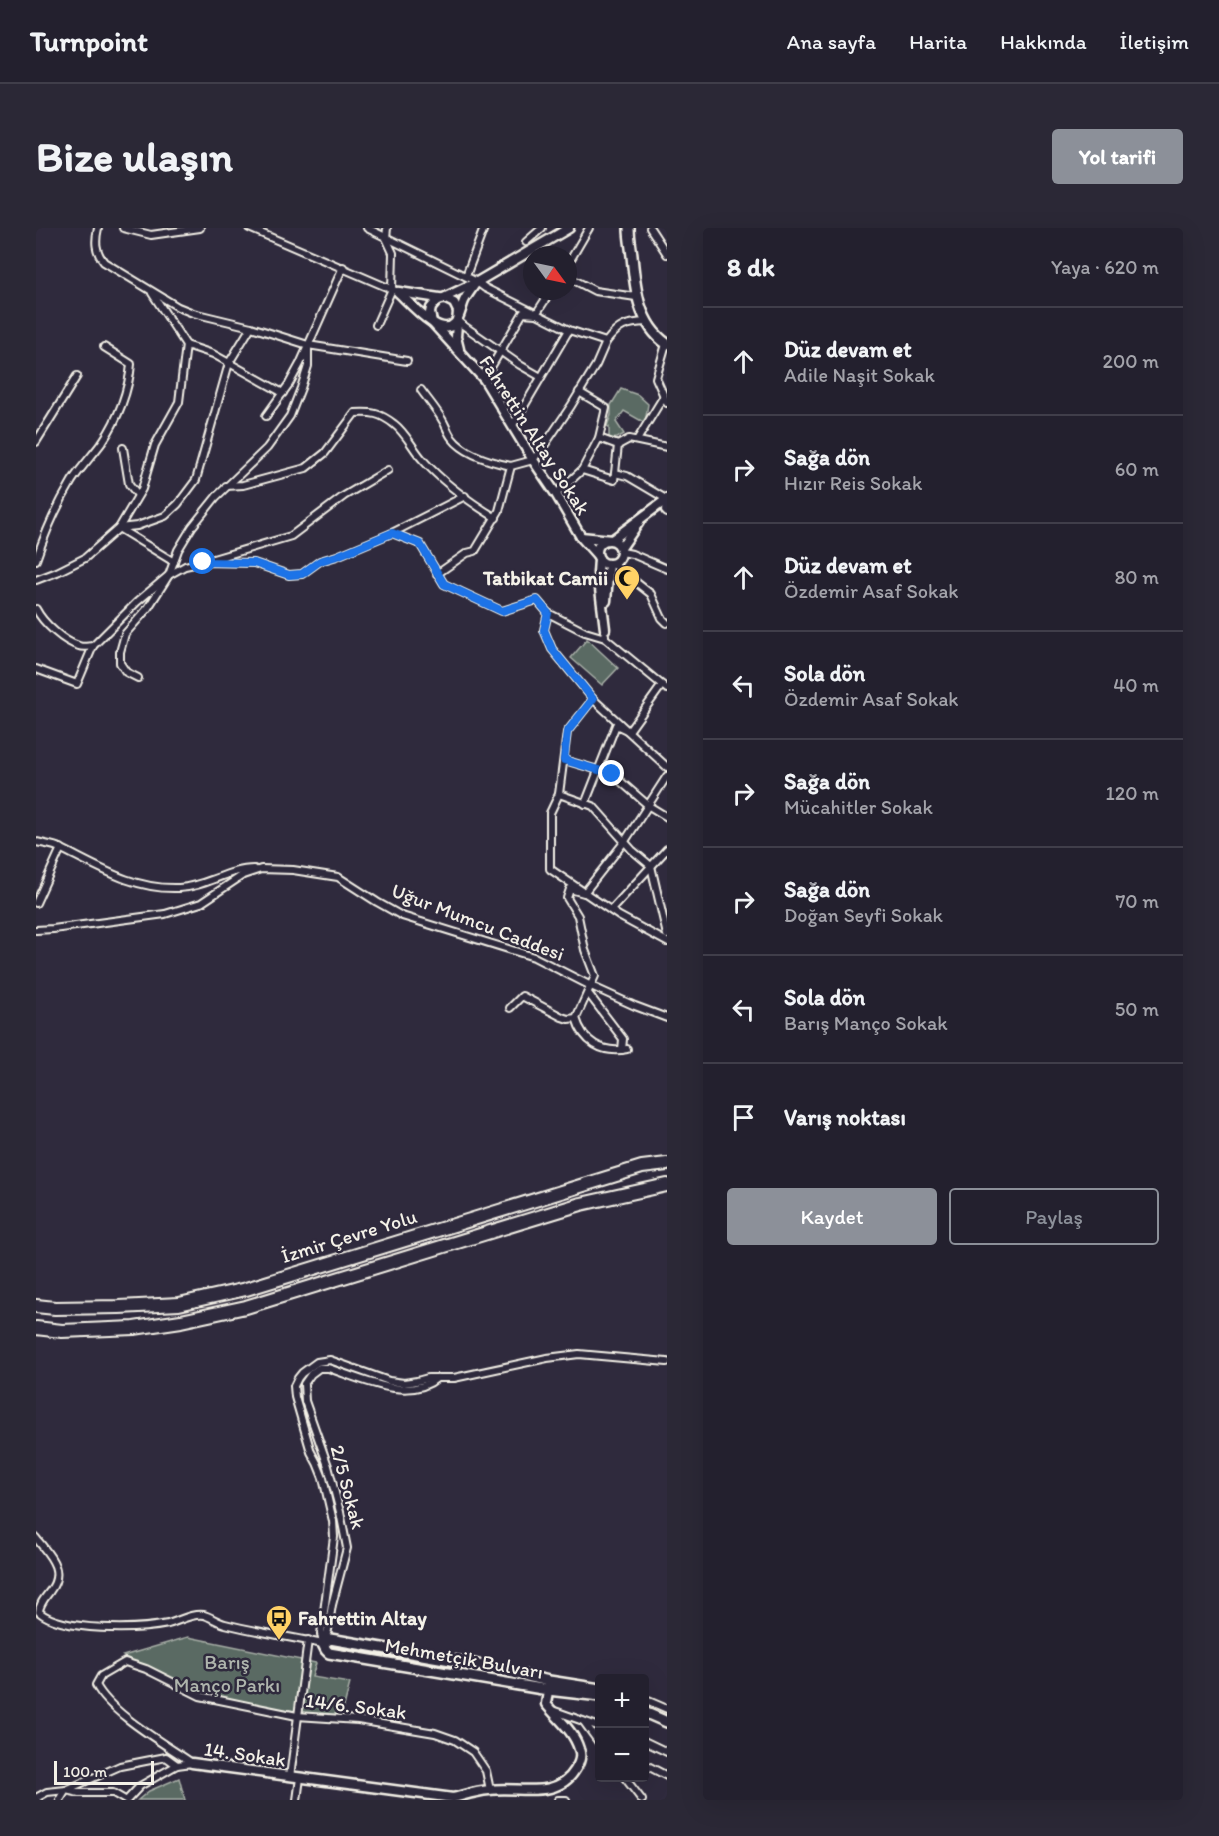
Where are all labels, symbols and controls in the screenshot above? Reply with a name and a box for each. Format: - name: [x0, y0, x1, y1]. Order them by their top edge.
- text: Turnpoint: [30, 24, 148, 58]
- text: Ana sayfa: [787, 29, 876, 54]
- text: Harita: [909, 29, 967, 54]
- text: Hakkında: [1000, 29, 1087, 54]
- text: İletişim: [1120, 29, 1189, 54]
- button: Yol tarifi: [1052, 129, 1183, 184]
- text: Bize ulaşın: [36, 131, 233, 182]
- north arrow: [523, 246, 577, 300]
- text: 8 dk: [727, 251, 775, 283]
- text: Yaya · 620 m: [1051, 255, 1159, 279]
- text: Düz devam et: [784, 336, 911, 363]
- icon: ahead: [727, 345, 760, 378]
- text: 200 m: [1103, 349, 1159, 373]
- street label: Fahrettin Altay Sokak: [474, 351, 596, 519]
- text: Adile Naşit Sokak: [784, 363, 935, 387]
- text: Sağa dön: [784, 444, 870, 471]
- icon: right: [727, 453, 760, 486]
- text: 60 m: [1115, 457, 1159, 481]
- text: Hızır Reis Sokak: [784, 471, 922, 495]
- route start: [189, 548, 215, 574]
- text: Düz devam et: [784, 552, 911, 579]
- icon: ahead: [727, 561, 760, 594]
- mosque icon: Tatbikat Camii: [612, 563, 642, 601]
- text: 80 m: [1114, 565, 1159, 589]
- place label: Tatbikat Camii: [482, 566, 608, 590]
- text: Özdemir Asaf Sokak: [784, 579, 958, 603]
- text: Sola dön: [784, 660, 865, 687]
- icon: left: [727, 669, 760, 702]
- text: 40 m: [1113, 673, 1159, 697]
- text: Özdemir Asaf Sokak: [784, 687, 958, 711]
- route end: [598, 760, 624, 786]
- text: Sağa dön: [784, 768, 870, 795]
- icon: right: [727, 777, 760, 810]
- text: 120 m: [1106, 781, 1159, 805]
- text: Mücahitler Sokak: [784, 795, 933, 819]
- text: Sağa dön: [784, 876, 870, 903]
- street label: Uğur Mumcu Caddesi: [388, 878, 568, 966]
- icon: right: [727, 885, 760, 918]
- text: 70 m: [1115, 889, 1159, 913]
- text: Doğan Seyfi Sokak: [784, 903, 943, 927]
- text: Sola dön: [784, 984, 865, 1011]
- icon: left: [727, 993, 760, 1026]
- text: 50 m: [1115, 997, 1159, 1021]
- text: Barış Manço Sokak: [784, 1011, 948, 1035]
- icon: arrive: [727, 1101, 760, 1134]
- text: Varış noktası: [784, 1104, 906, 1131]
- button: Kaydet: [727, 1188, 937, 1245]
- button: Paylaş: [949, 1188, 1159, 1245]
- street label: İzmir Çevre Yolu: [278, 1204, 420, 1268]
- street label: 2/5 Sokak: [325, 1442, 371, 1532]
- bus stop icon: Fahrettin Altay: [264, 1603, 294, 1641]
- place label: Fahrettin Altay: [298, 1606, 427, 1631]
- street label: Mehmetçik Bulvarı: [383, 1632, 545, 1684]
- park label: Barış Manço Parkı: [174, 1650, 280, 1697]
- map controls: [595, 1674, 649, 1782]
- button: +: [595, 1674, 649, 1728]
- street label: 14/6. Sokak: [304, 1688, 408, 1724]
- button: −: [595, 1728, 649, 1782]
- street label: 14. Sokak: [202, 1736, 288, 1772]
- scale bar: [54, 1758, 154, 1786]
- text: 100 m: [63, 1762, 107, 1781]

